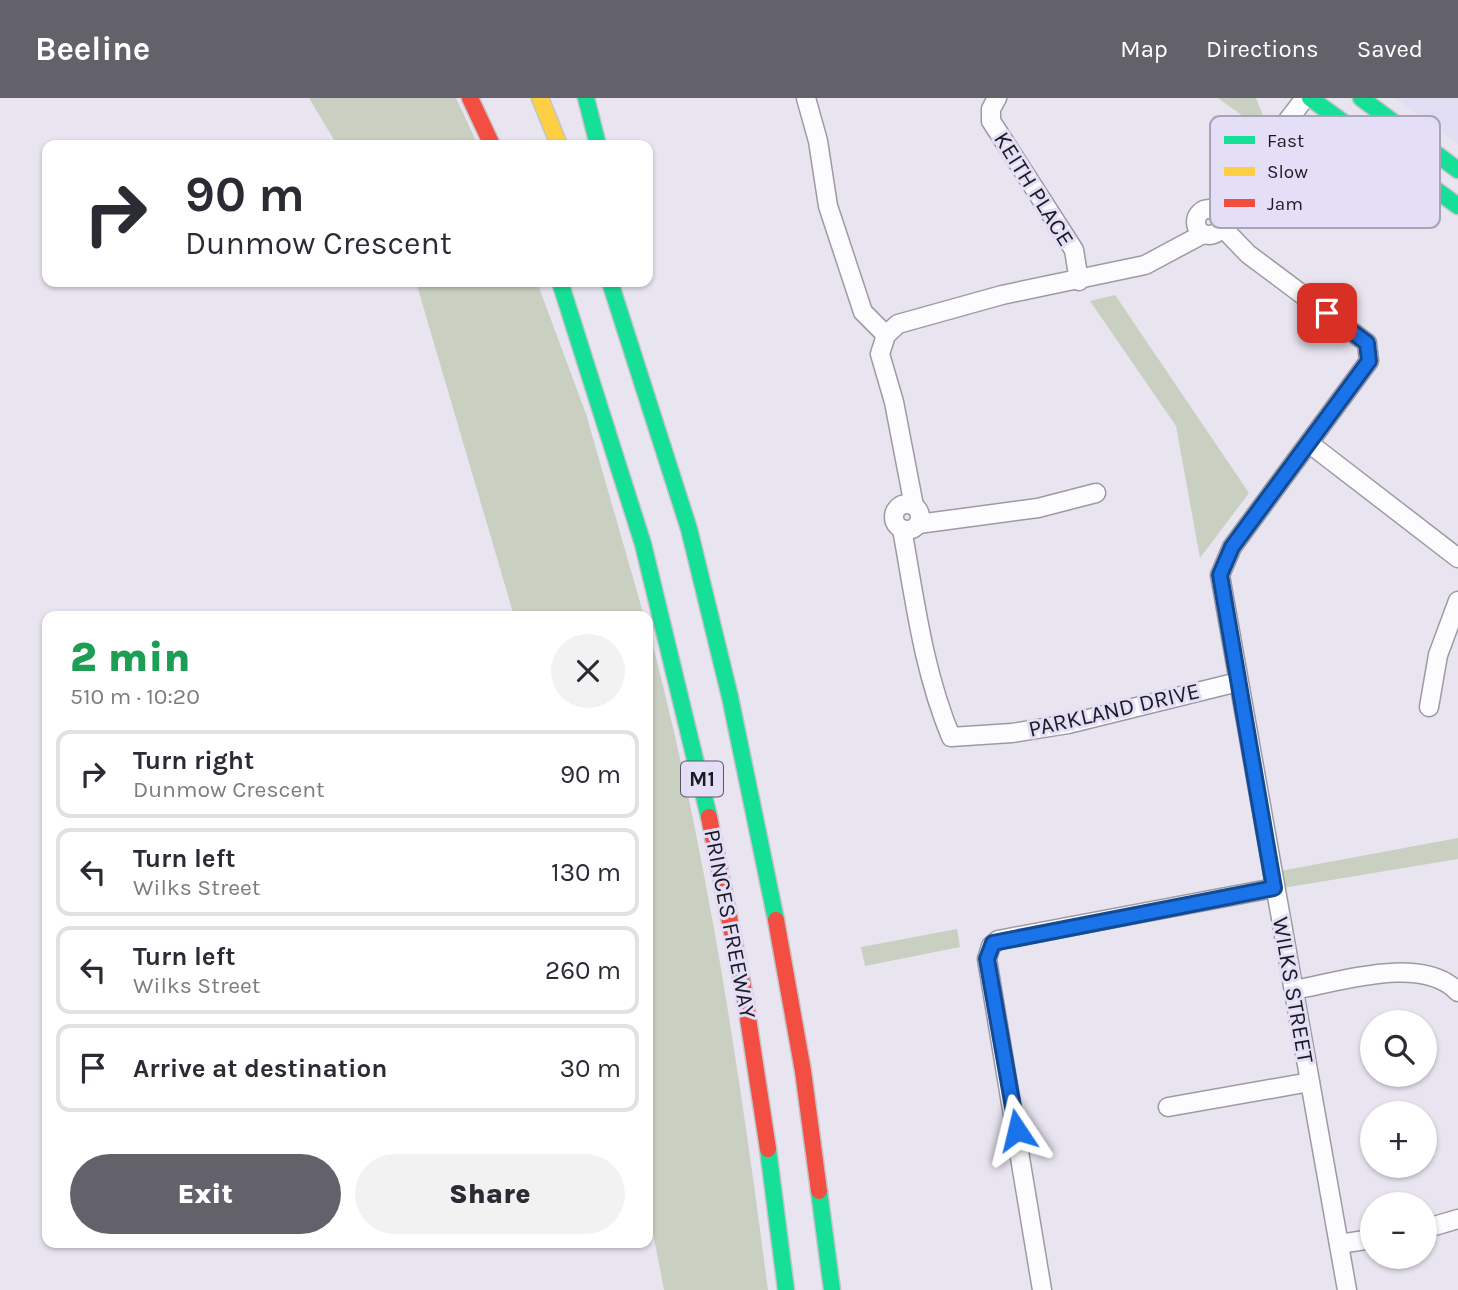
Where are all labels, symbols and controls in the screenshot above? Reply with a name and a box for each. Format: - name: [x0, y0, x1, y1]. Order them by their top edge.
- text: Beeline: [35, 30, 150, 68]
- text: Map: [1120, 35, 1168, 63]
- text: Directions: [1206, 35, 1319, 63]
- text: Saved: [1357, 35, 1423, 63]
- legend: [1210, 116, 1440, 228]
- street label: KEITH PLACE: [988, 127, 1080, 251]
- text: Fast: [1267, 130, 1304, 152]
- text: Slow: [1267, 161, 1308, 183]
- text: 90 m: [185, 166, 305, 223]
- icon: right: [70, 168, 161, 259]
- text: Jam: [1267, 193, 1303, 215]
- text: Dunmow Crescent: [185, 225, 452, 262]
- pin: [1297, 283, 1357, 343]
- icon: arrive: [1308, 294, 1346, 332]
- text: 2 min: [70, 632, 190, 682]
- button: close: [551, 634, 625, 708]
- street label: PARKLAND DRIVE: [1026, 677, 1202, 743]
- text: 510 m · 10:20: [70, 683, 200, 710]
- text: Turn right: [133, 745, 254, 776]
- icon: right: [74, 755, 112, 793]
- text: 90 m: [560, 759, 621, 790]
- road number: M1: [681, 762, 723, 796]
- text: Dunmow Crescent: [133, 776, 325, 803]
- street label: PRINCES FREEWAY: [698, 827, 762, 1021]
- text: Turn left: [133, 843, 235, 874]
- icon: left: [74, 853, 112, 891]
- text: 130 m: [551, 857, 621, 888]
- text: Wilks Street: [133, 874, 261, 901]
- street label: WILKS STREET: [1267, 915, 1319, 1066]
- text: Turn left: [133, 941, 235, 972]
- icon: left: [74, 951, 112, 989]
- text: 260 m: [545, 955, 621, 986]
- text: Wilks Street: [133, 972, 261, 999]
- map controls: [1360, 1010, 1437, 1269]
- button: search: [1360, 1010, 1437, 1087]
- icon: arrive: [74, 1049, 112, 1087]
- text: Arrive at destination: [133, 1053, 387, 1084]
- text: 30 m: [560, 1053, 621, 1084]
- position arrow: [980, 1093, 1054, 1167]
- button: +: [1360, 1101, 1437, 1178]
- button: Exit: [70, 1154, 341, 1234]
- button: Share: [355, 1154, 625, 1234]
- button: −: [1360, 1192, 1437, 1269]

